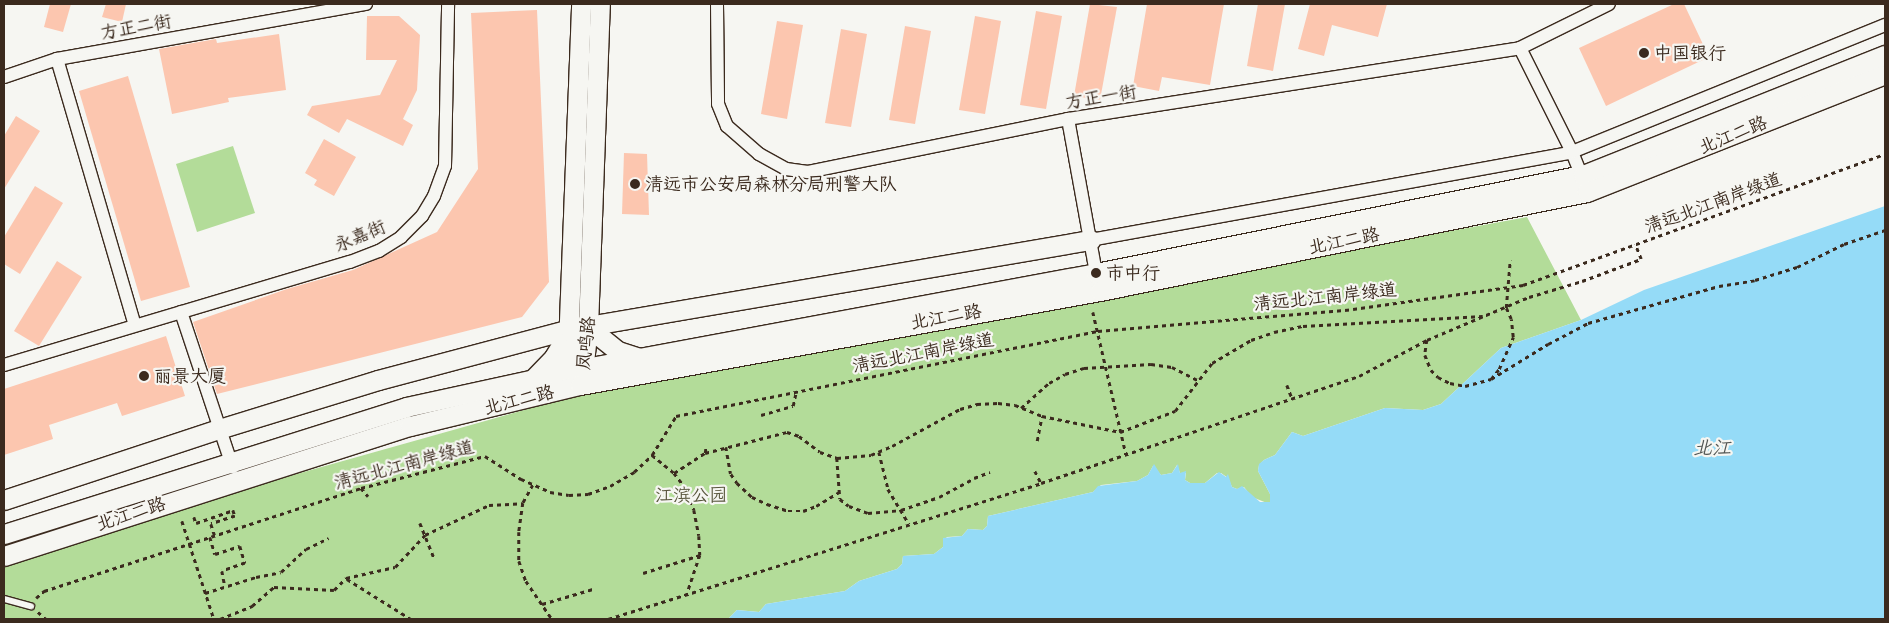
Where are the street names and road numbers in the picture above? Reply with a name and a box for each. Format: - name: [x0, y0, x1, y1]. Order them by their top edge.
- street label: 方正二街: [99, 10, 173, 44]
- street label: 方正一街: [1064, 81, 1138, 113]
- street label: 北江二路: [1696, 112, 1770, 158]
- street label: 清远北江南岸绿道: [1642, 168, 1784, 238]
- street label: 永嘉街: [331, 216, 389, 256]
- street label: 北江二路: [1307, 224, 1381, 258]
- street label: 清远北江南岸绿道: [1252, 279, 1398, 315]
- street label: 北江二路: [909, 300, 983, 334]
- street label: 凤鸣路: [572, 315, 600, 371]
- street label: 清远北江南岸绿道: [850, 329, 996, 377]
- street label: 北江二路: [481, 381, 557, 419]
- street label: 清远北江南岸绿道: [332, 436, 476, 494]
- street label: 北江二路: [93, 493, 169, 535]

